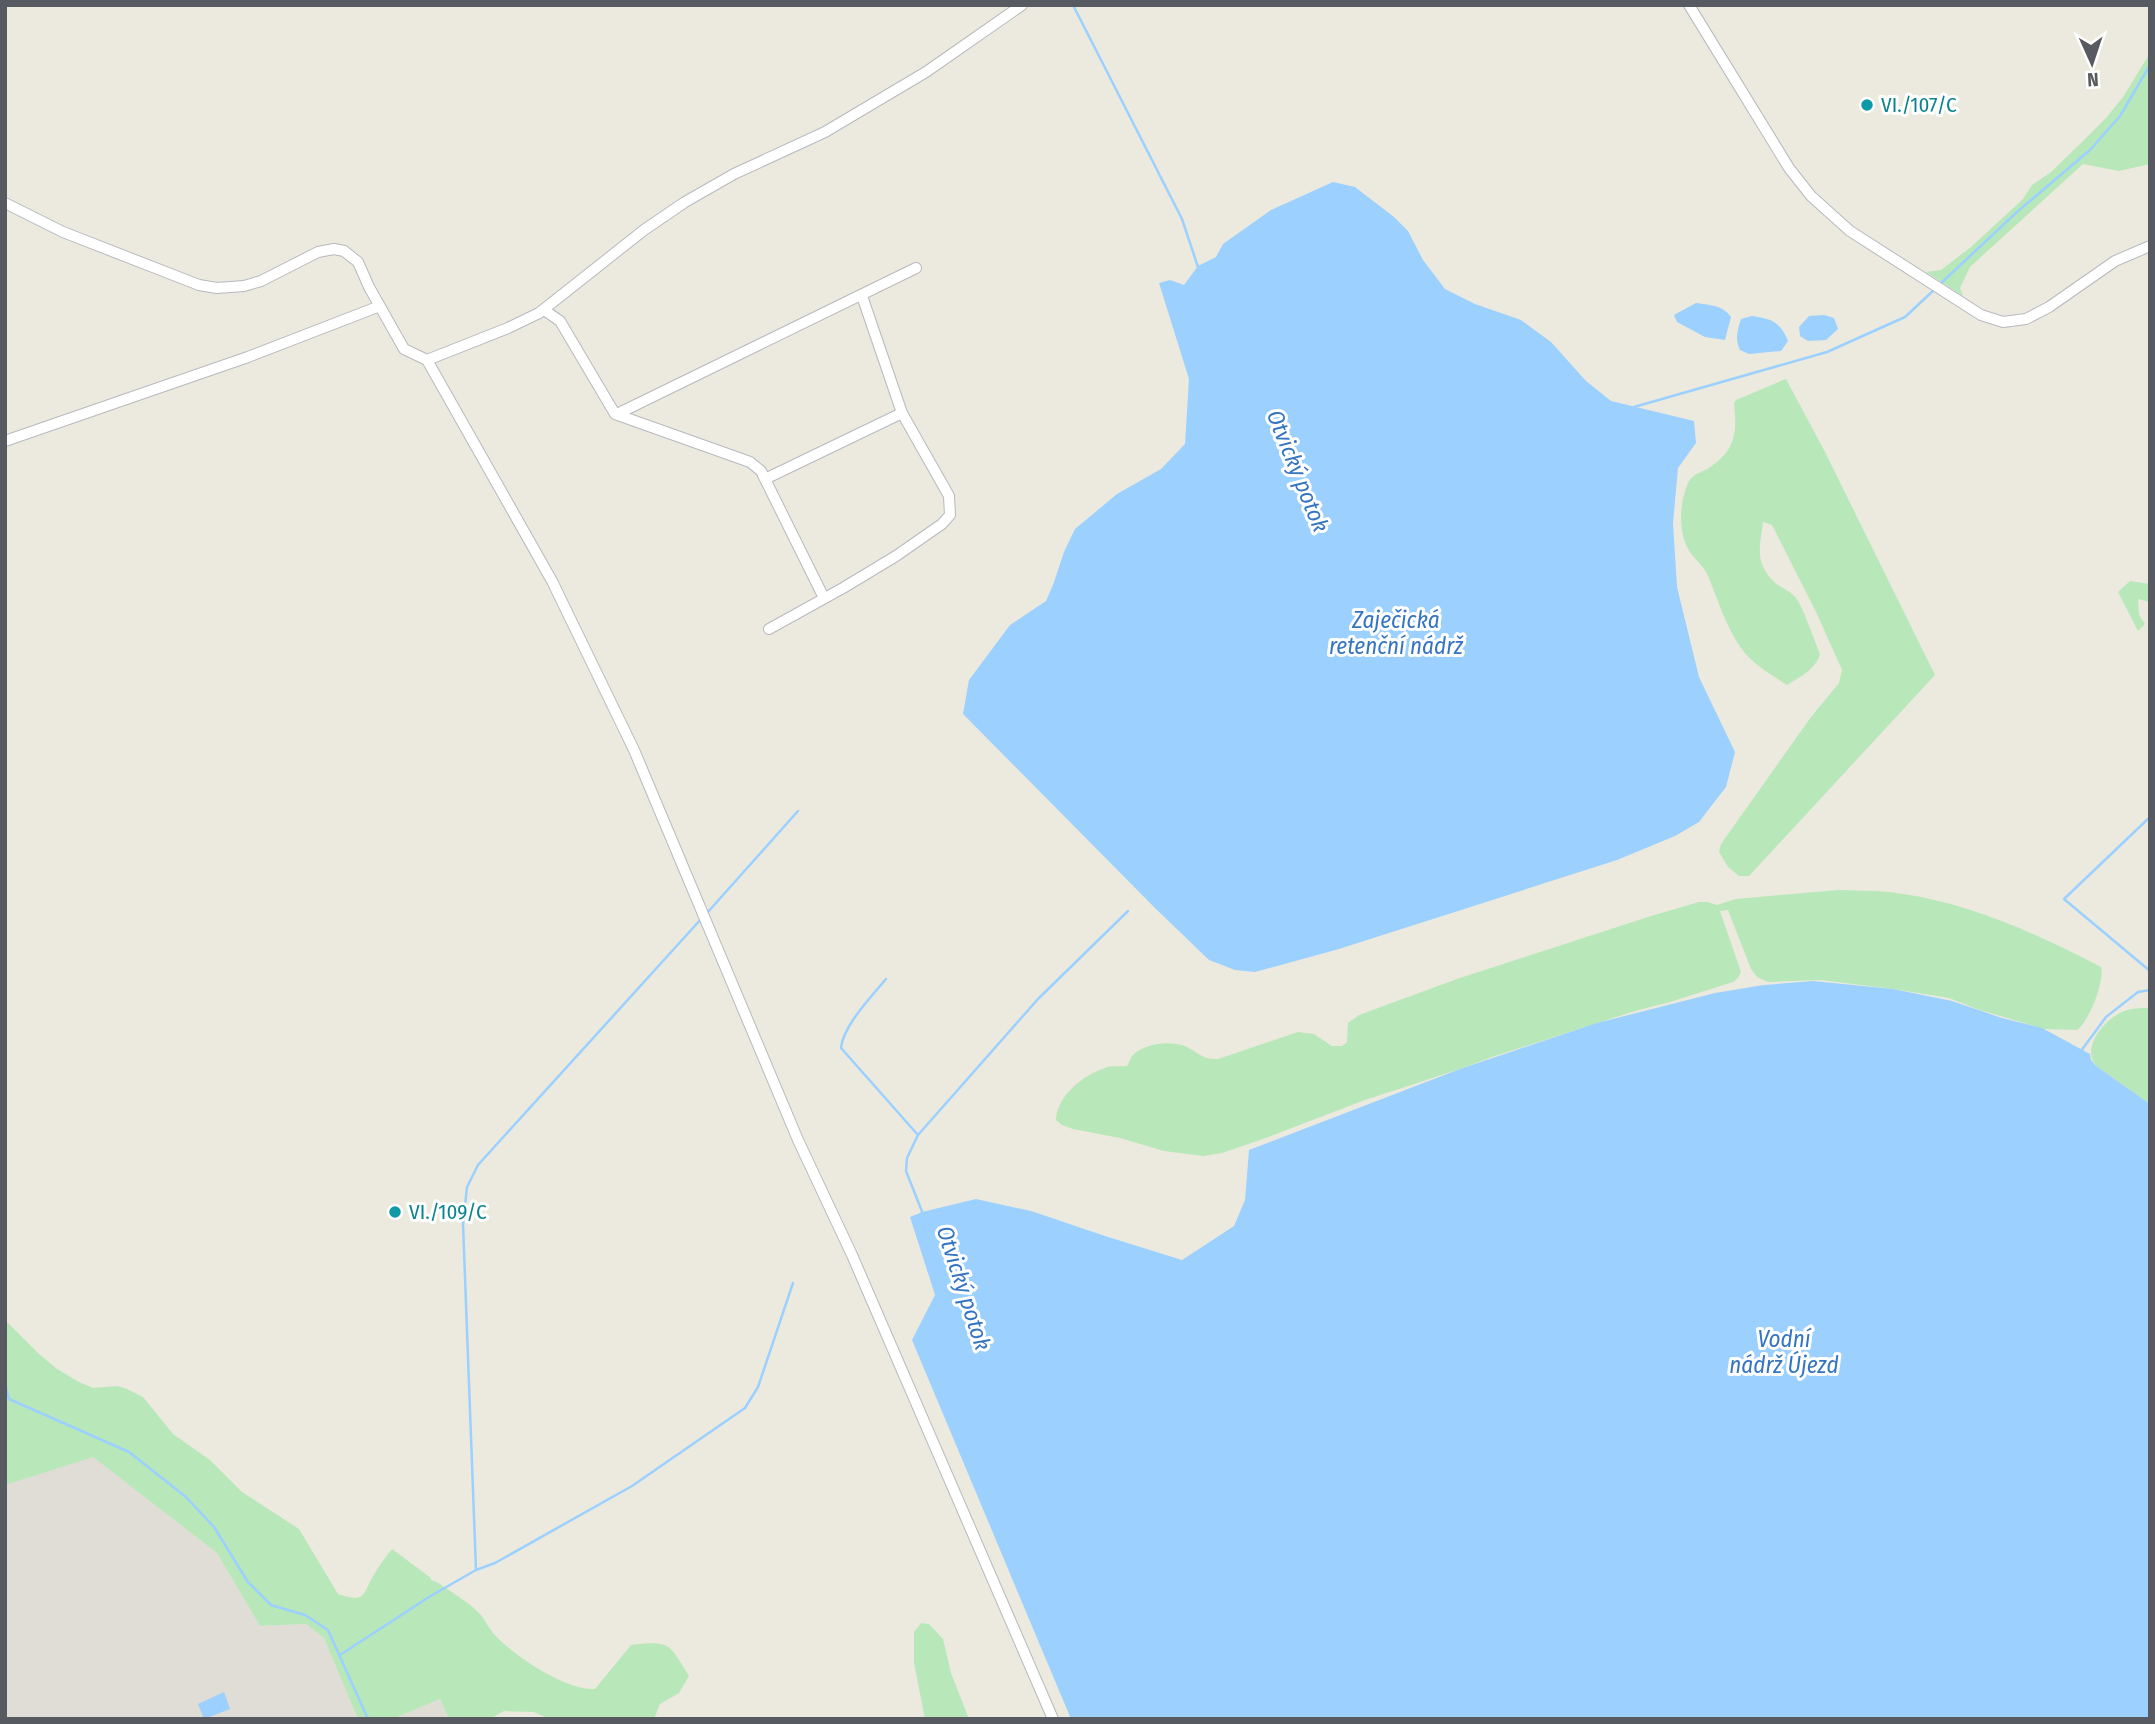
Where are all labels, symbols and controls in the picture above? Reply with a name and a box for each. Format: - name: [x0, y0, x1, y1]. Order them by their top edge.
- north arrow: [2057, 28, 2127, 98]
- text: N: [2087, 68, 2099, 91]
- place label: VI./107/C: [1881, 92, 1957, 118]
- marker: VI./107/C: [1859, 97, 1875, 113]
- water label: Otvický potok: [1261, 406, 1335, 536]
- water label: Zaječická retenční nádrž: [1329, 606, 1464, 660]
- place label: VI./109/C: [409, 1199, 487, 1225]
- marker: VI./109/C: [387, 1204, 403, 1220]
- water label: Otvický potok: [931, 1222, 997, 1354]
- water label: Vodní nádrž Újezd: [1729, 1325, 1839, 1379]

